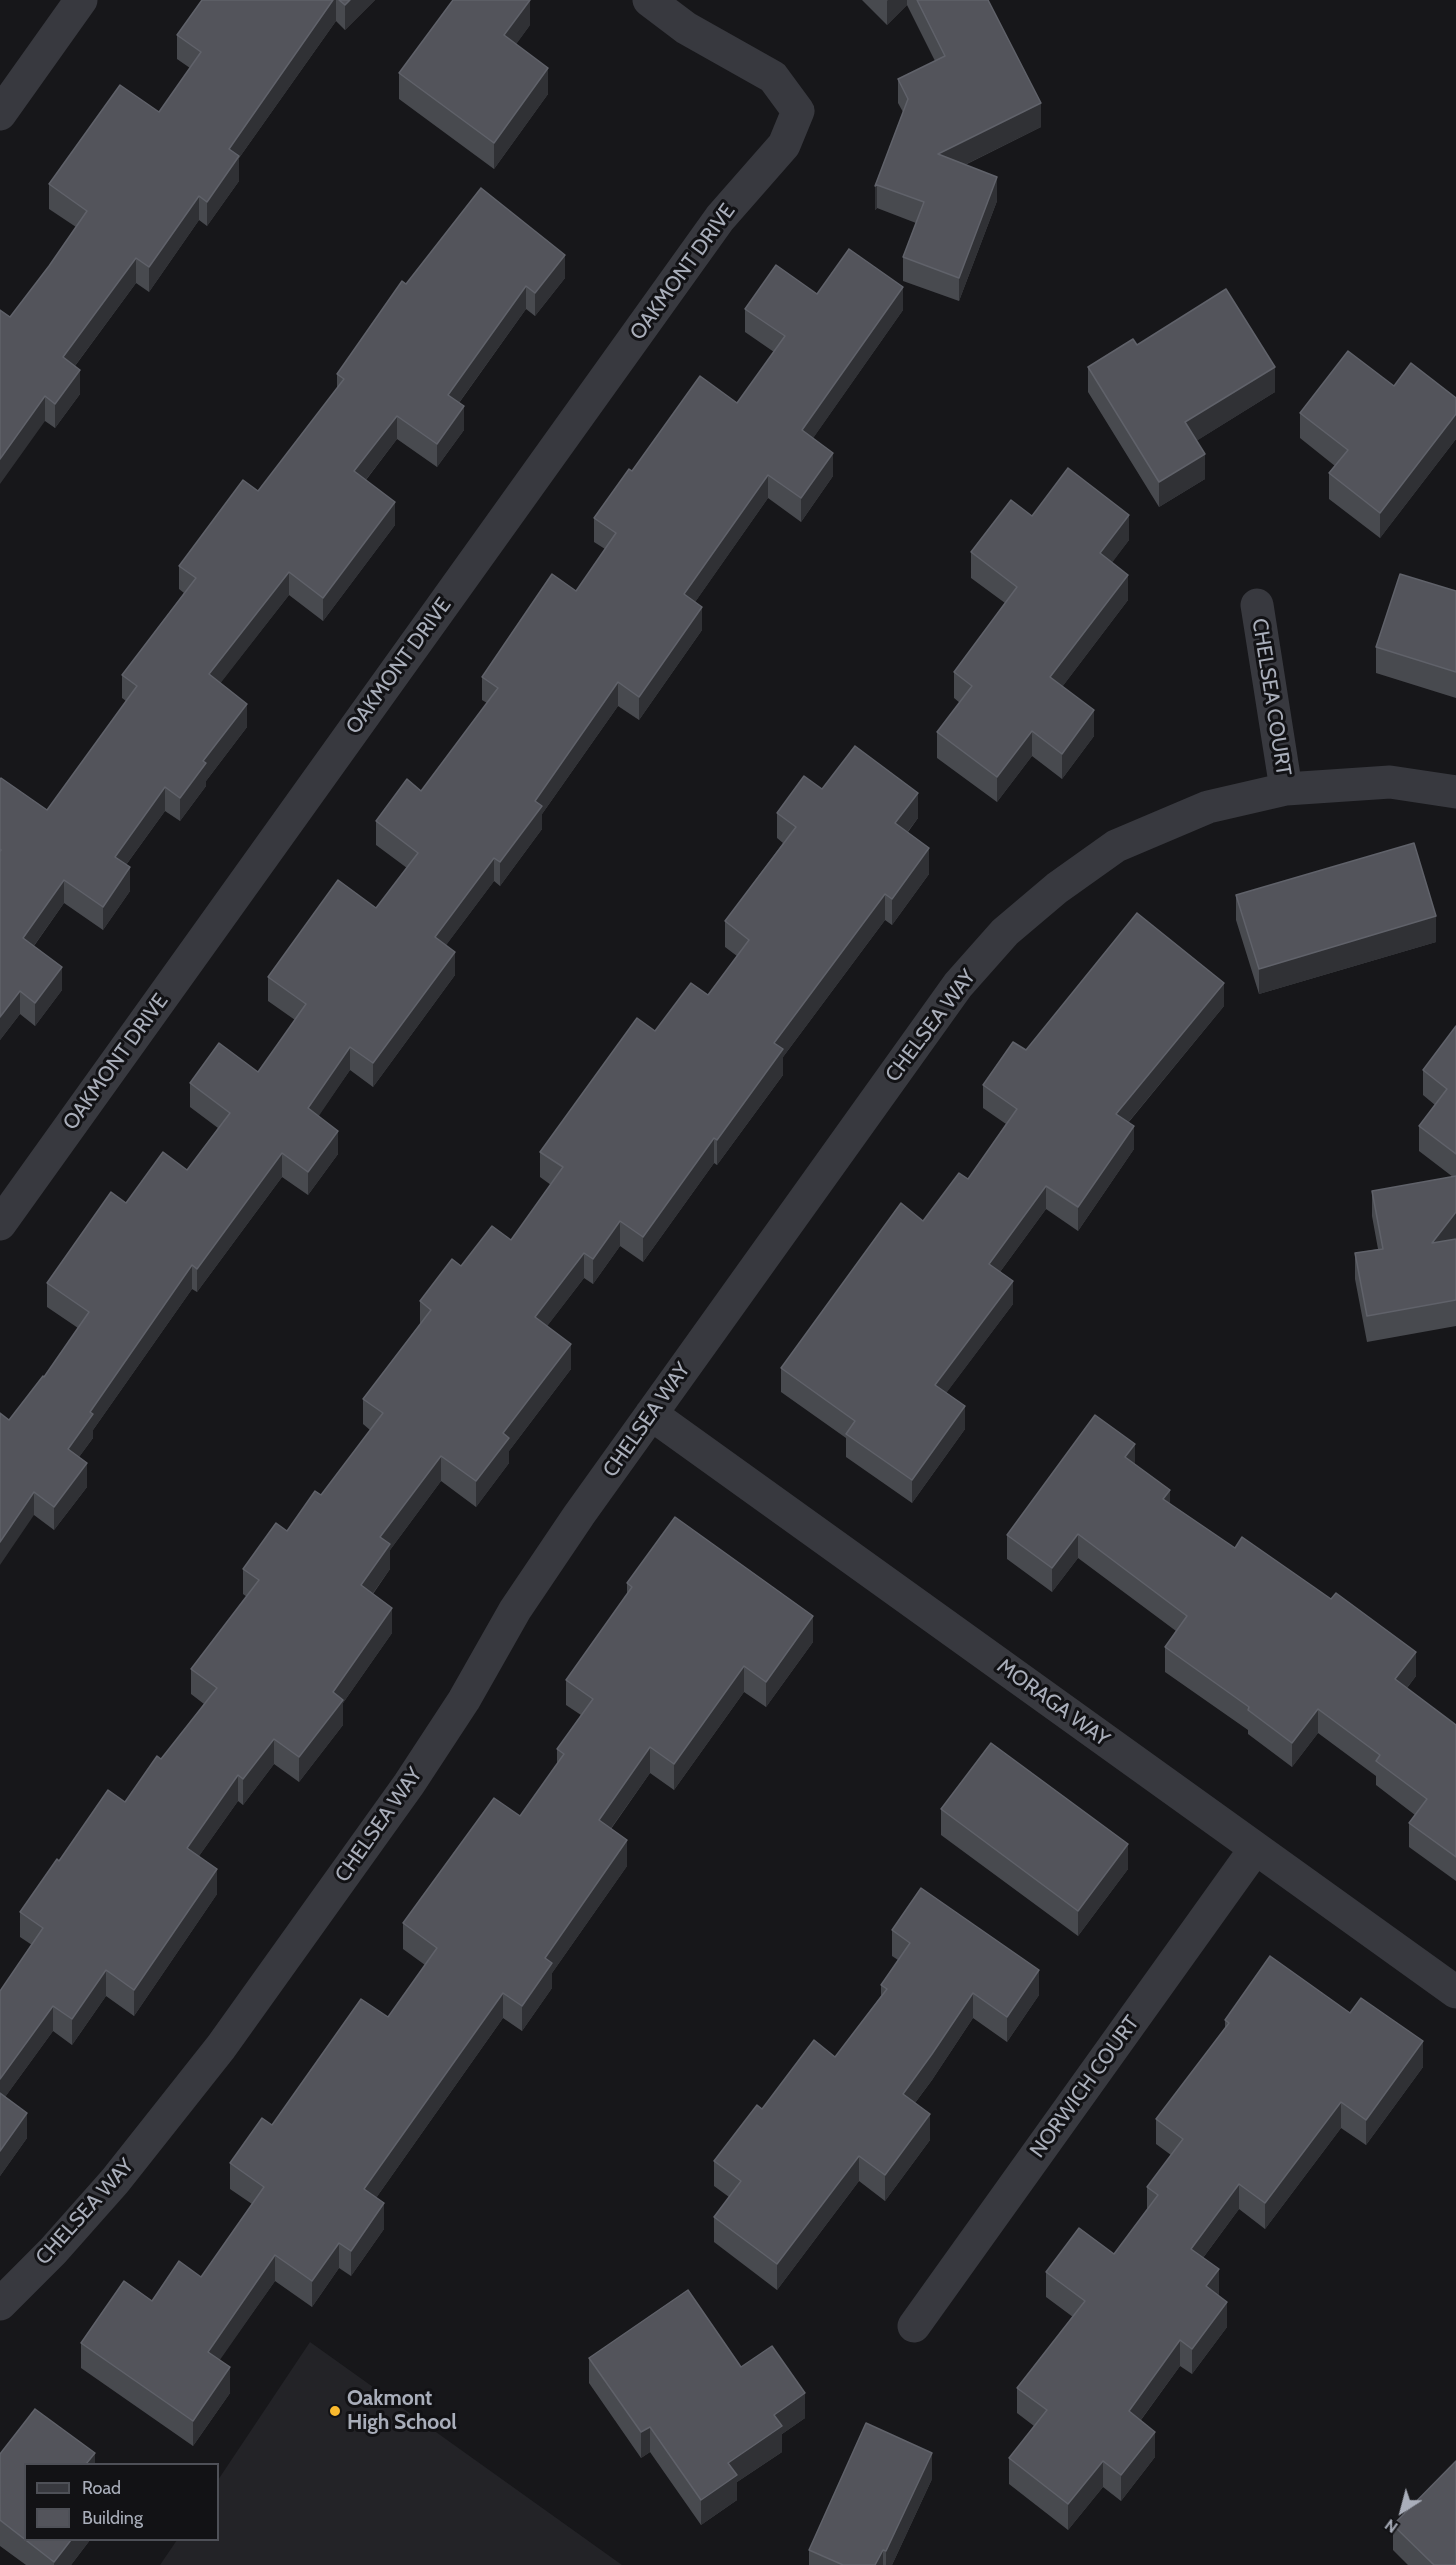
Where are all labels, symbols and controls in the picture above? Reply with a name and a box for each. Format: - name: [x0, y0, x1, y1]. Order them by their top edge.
- street label: OAKMONT DRIVE: [625, 199, 741, 345]
- street label: OAKMONT DRIVE: [341, 593, 457, 739]
- street label: CHELSEA COURT: [1246, 616, 1296, 778]
- street label: CHELSEA WAY: [881, 965, 981, 1087]
- street label: OAKMONT DRIVE: [58, 989, 174, 1135]
- street label: CHELSEA WAY: [598, 1358, 696, 1482]
- street label: MORAGA WAY: [992, 1654, 1114, 1752]
- street label: CHELSEA WAY: [330, 1763, 428, 1887]
- street label: NORWICH COURT: [1025, 2011, 1145, 2163]
- street label: CHELSEA WAY: [31, 2154, 139, 2270]
- place label: Oakmont High School: [347, 2386, 457, 2436]
- marker: Oakmont High School: [328, 2404, 342, 2418]
- legend: [24, 2463, 219, 2541]
- text: Road: [82, 2477, 121, 2499]
- north arrow: [1372, 2481, 1432, 2541]
- text: Building: [82, 2507, 143, 2529]
- text: N: [1381, 2515, 1401, 2537]

